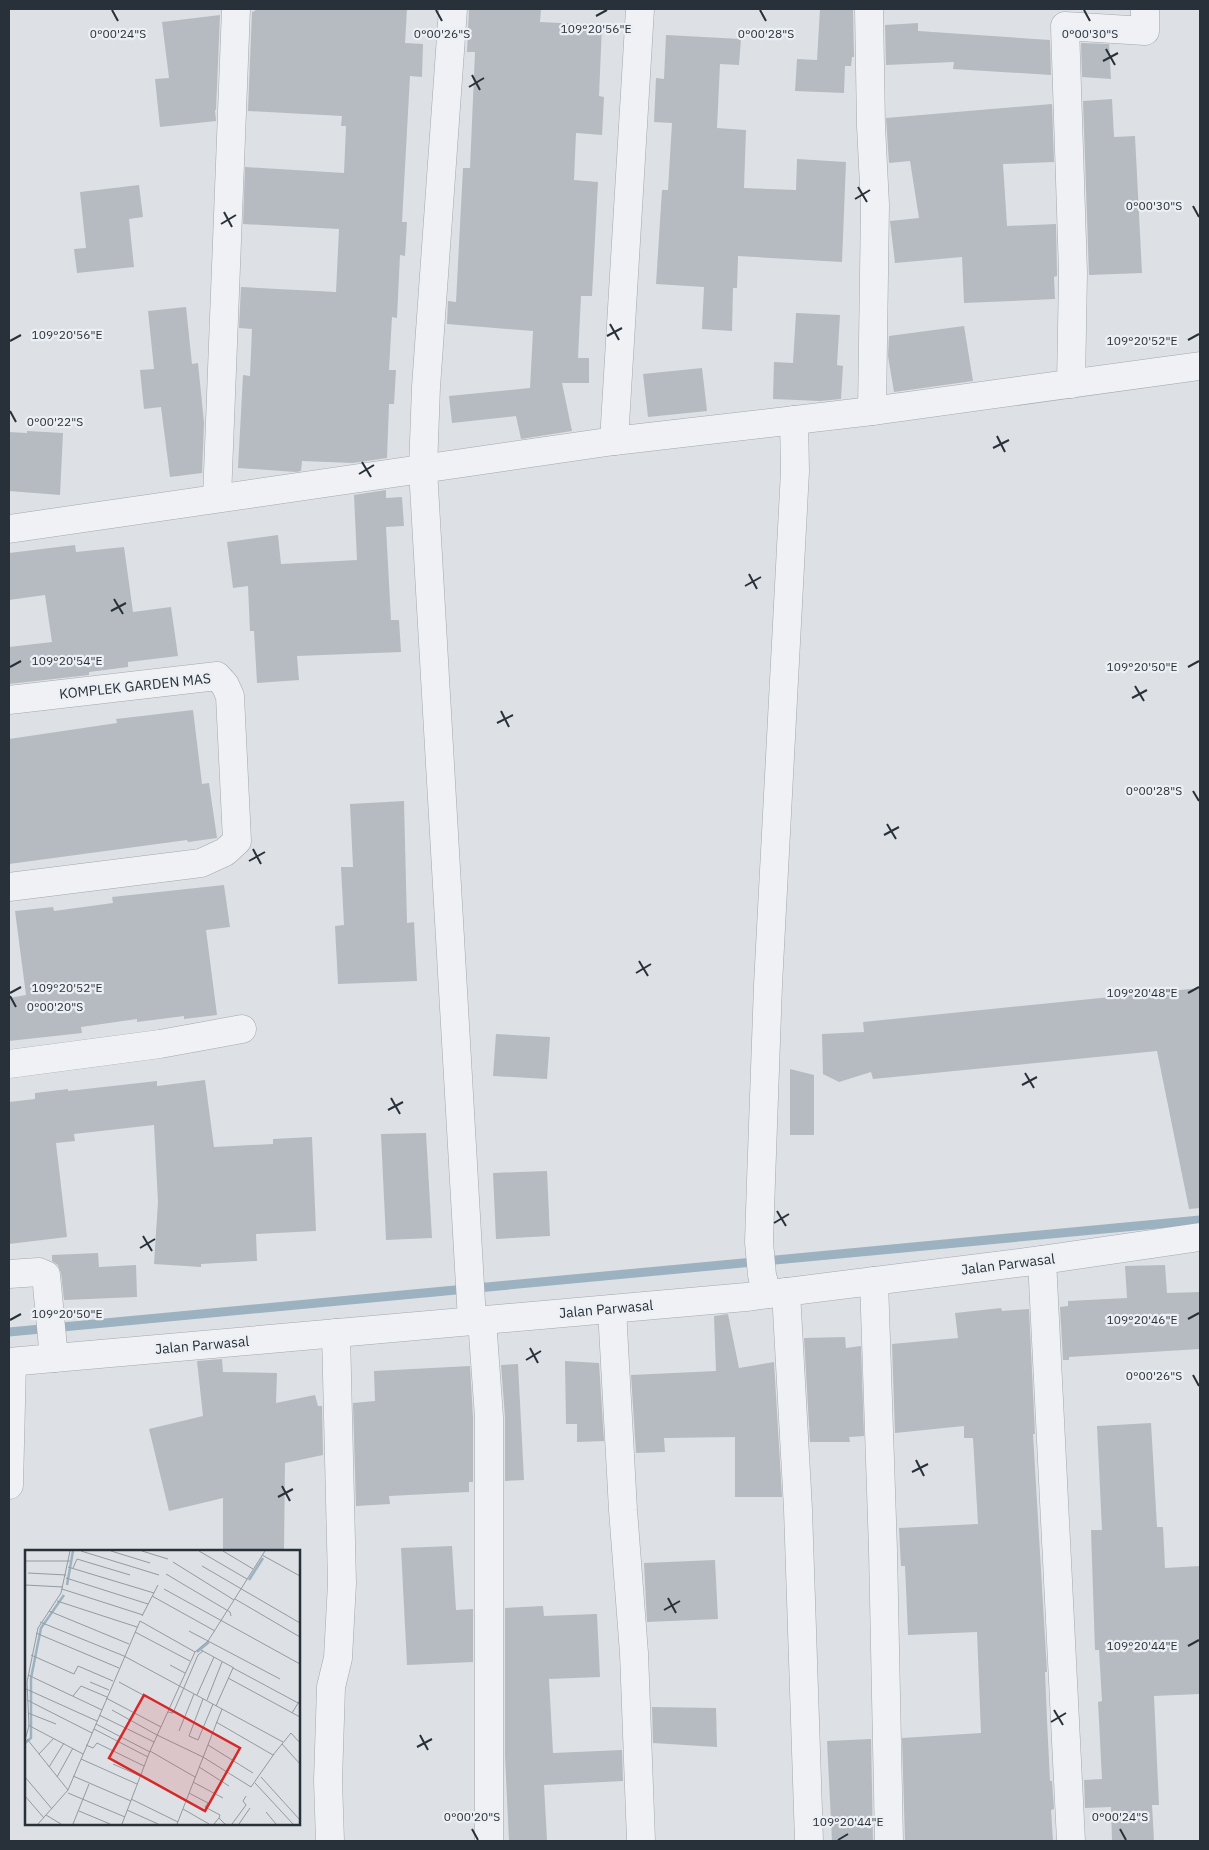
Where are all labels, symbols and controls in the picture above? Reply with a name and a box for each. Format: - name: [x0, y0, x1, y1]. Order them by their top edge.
- text: 109°20'56"E: [561, 21, 631, 36]
- text: 0°00'24"S: [90, 26, 146, 41]
- text: 0°00'26"S: [414, 26, 470, 41]
- text: 0°00'28"S: [738, 26, 794, 41]
- text: 0°00'30"S: [1062, 26, 1118, 41]
- text: 0°00'30"S: [1126, 198, 1182, 213]
- text: 109°20'56"E: [32, 327, 102, 342]
- text: 109°20'52"E: [1107, 333, 1177, 348]
- text: 0°00'22"S: [27, 414, 83, 429]
- text: 109°20'54"E: [32, 653, 102, 668]
- text: 109°20'50"E: [1107, 659, 1177, 674]
- street label: KOMPLEK GARDEN MAS: [58, 669, 212, 703]
- text: 0°00'28"S: [1126, 783, 1182, 798]
- text: 109°20'52"E: [32, 980, 102, 995]
- text: 109°20'48"E: [1107, 985, 1177, 1000]
- text: 0°00'20"S: [27, 999, 83, 1014]
- street label: Jalan Parwasal: [960, 1249, 1056, 1279]
- street label: Jalan Parwasal: [558, 1296, 654, 1322]
- text: 109°20'50"E: [32, 1306, 102, 1321]
- text: 109°20'46"E: [1107, 1312, 1177, 1327]
- street label: Jalan Parwasal: [154, 1332, 250, 1358]
- text: 0°00'26"S: [1126, 1368, 1182, 1383]
- inset map: [25, 1550, 300, 1825]
- text: 109°20'44"E: [1107, 1638, 1177, 1653]
- text: 0°00'20"S: [444, 1809, 500, 1824]
- text: 0°00'24"S: [1092, 1809, 1148, 1824]
- text: 109°20'44"E: [813, 1814, 883, 1829]

